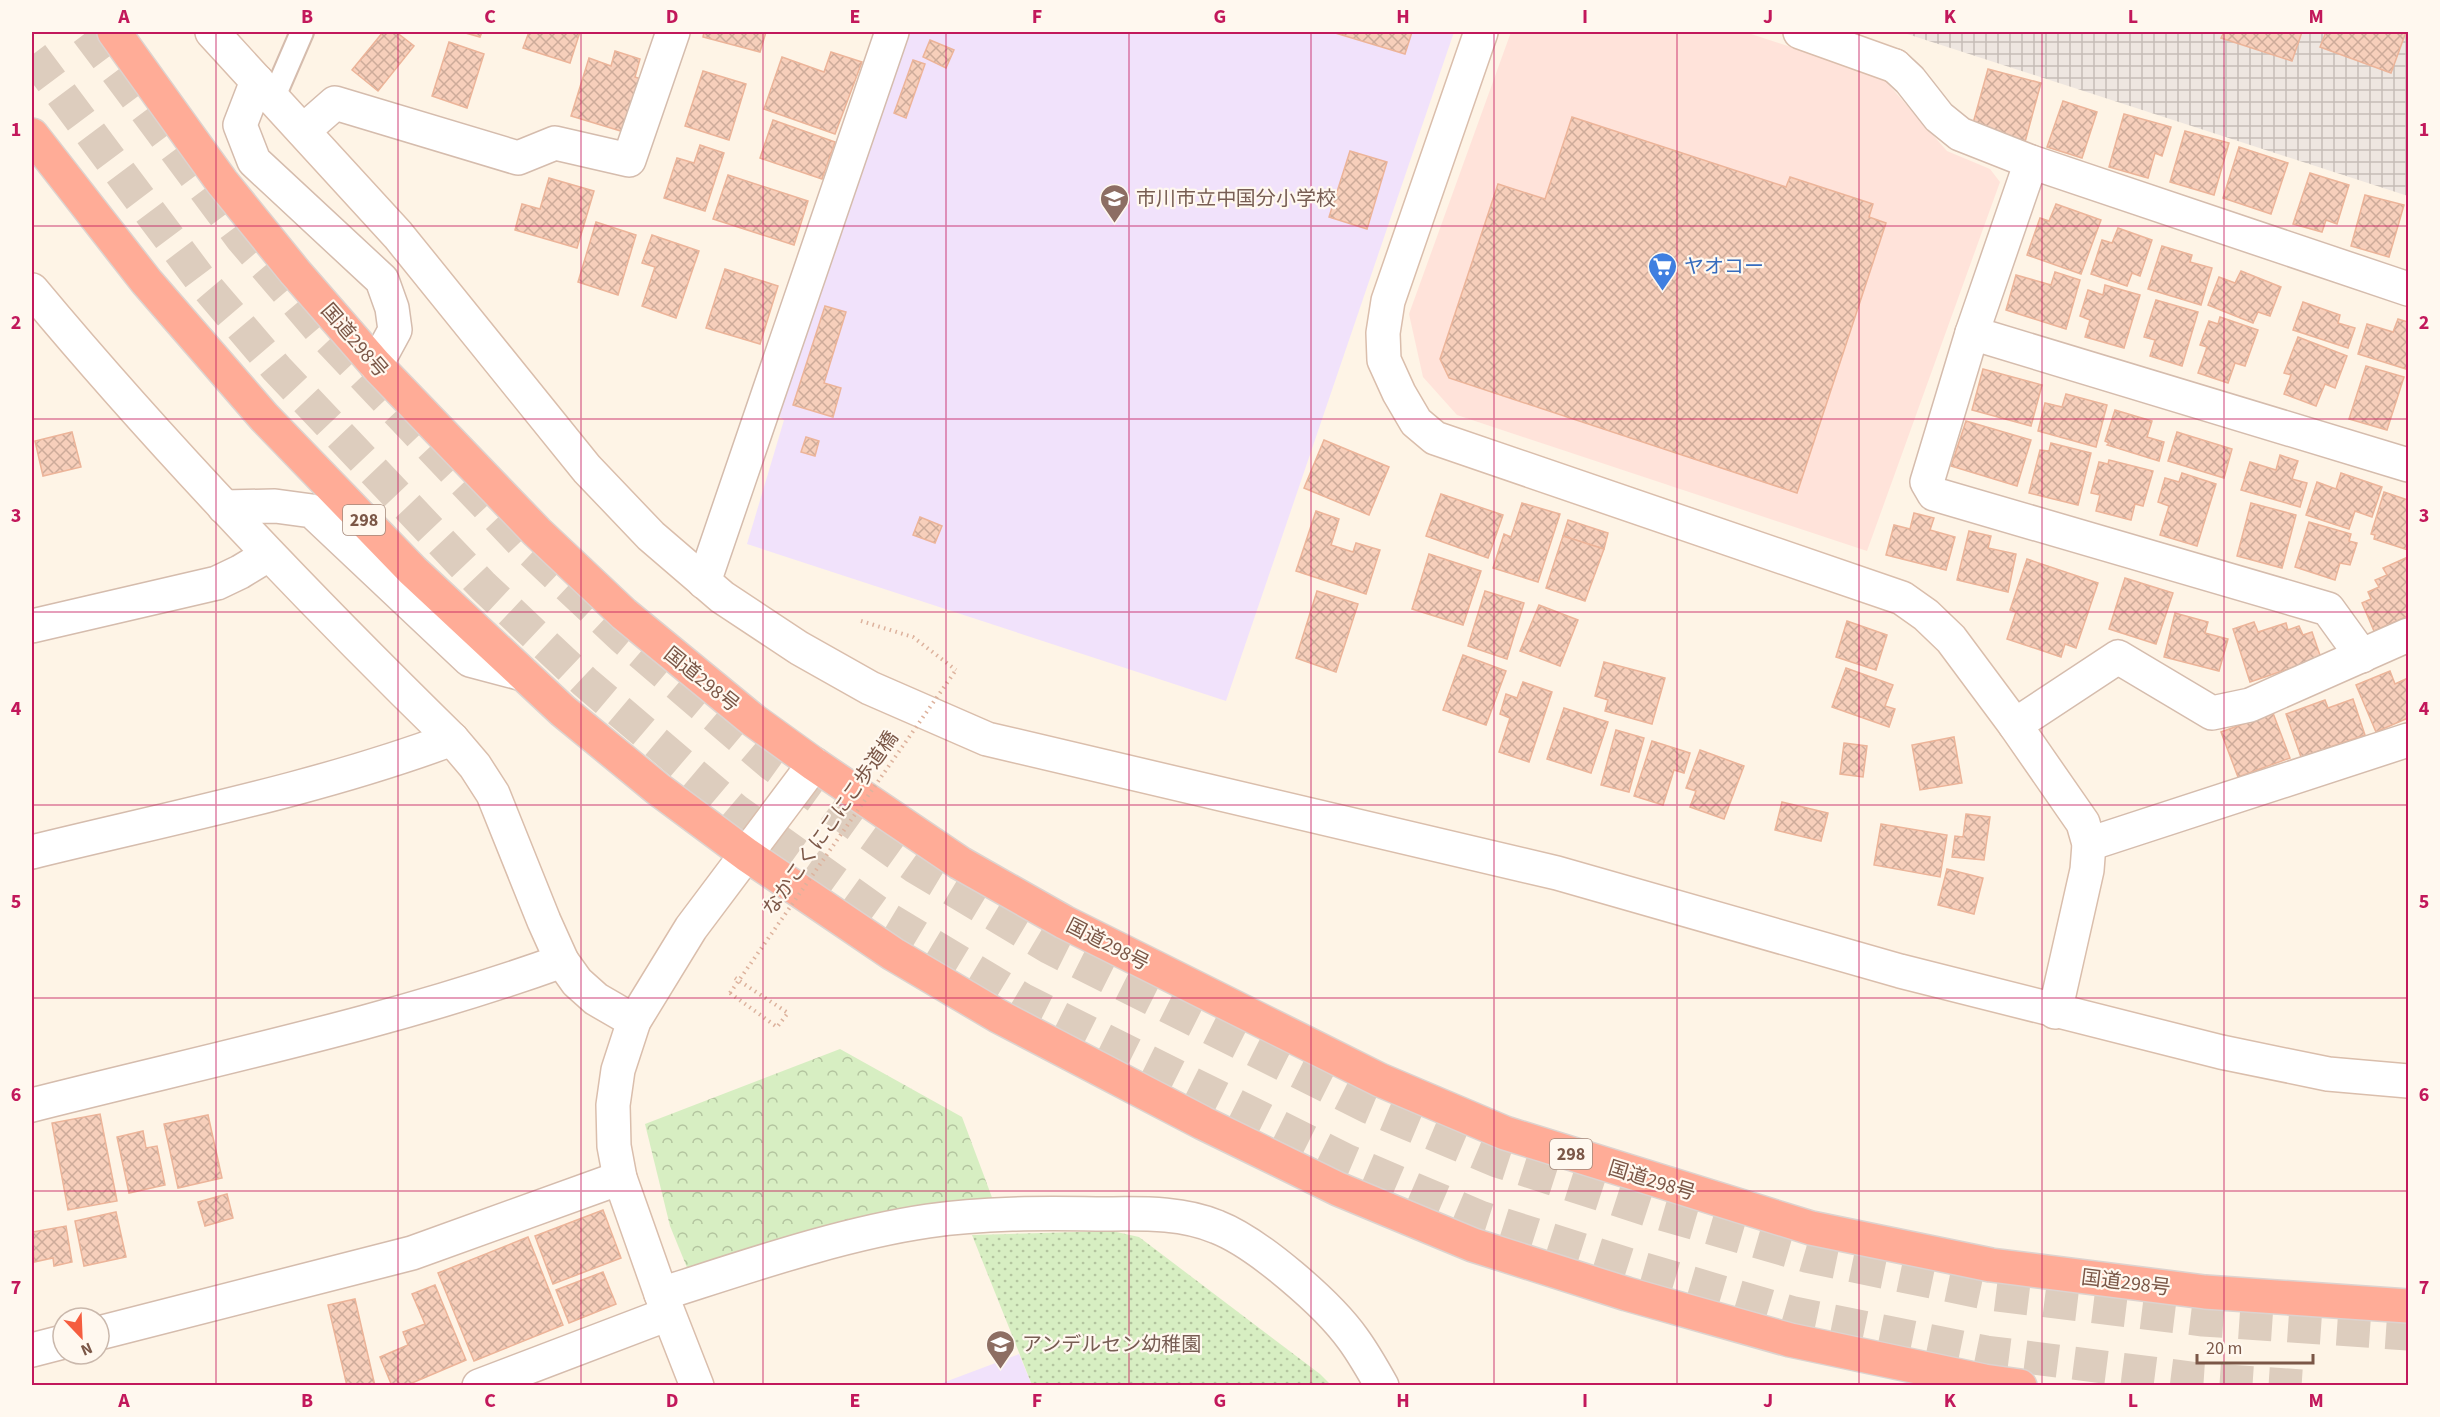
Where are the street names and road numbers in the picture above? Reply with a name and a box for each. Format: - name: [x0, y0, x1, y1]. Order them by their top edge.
- street label: 国道298号: [314, 298, 394, 384]
- road number: 298: [343, 505, 385, 535]
- street label: 国道298号: [658, 641, 745, 719]
- street label: なかこくにこにこ歩道橋: [756, 726, 905, 921]
- street label: 国道298号: [1061, 912, 1154, 978]
- road number: 298: [1550, 1139, 1592, 1169]
- street label: 国道298号: [1605, 1154, 1699, 1207]
- street label: 国道298号: [2080, 1264, 2172, 1302]

